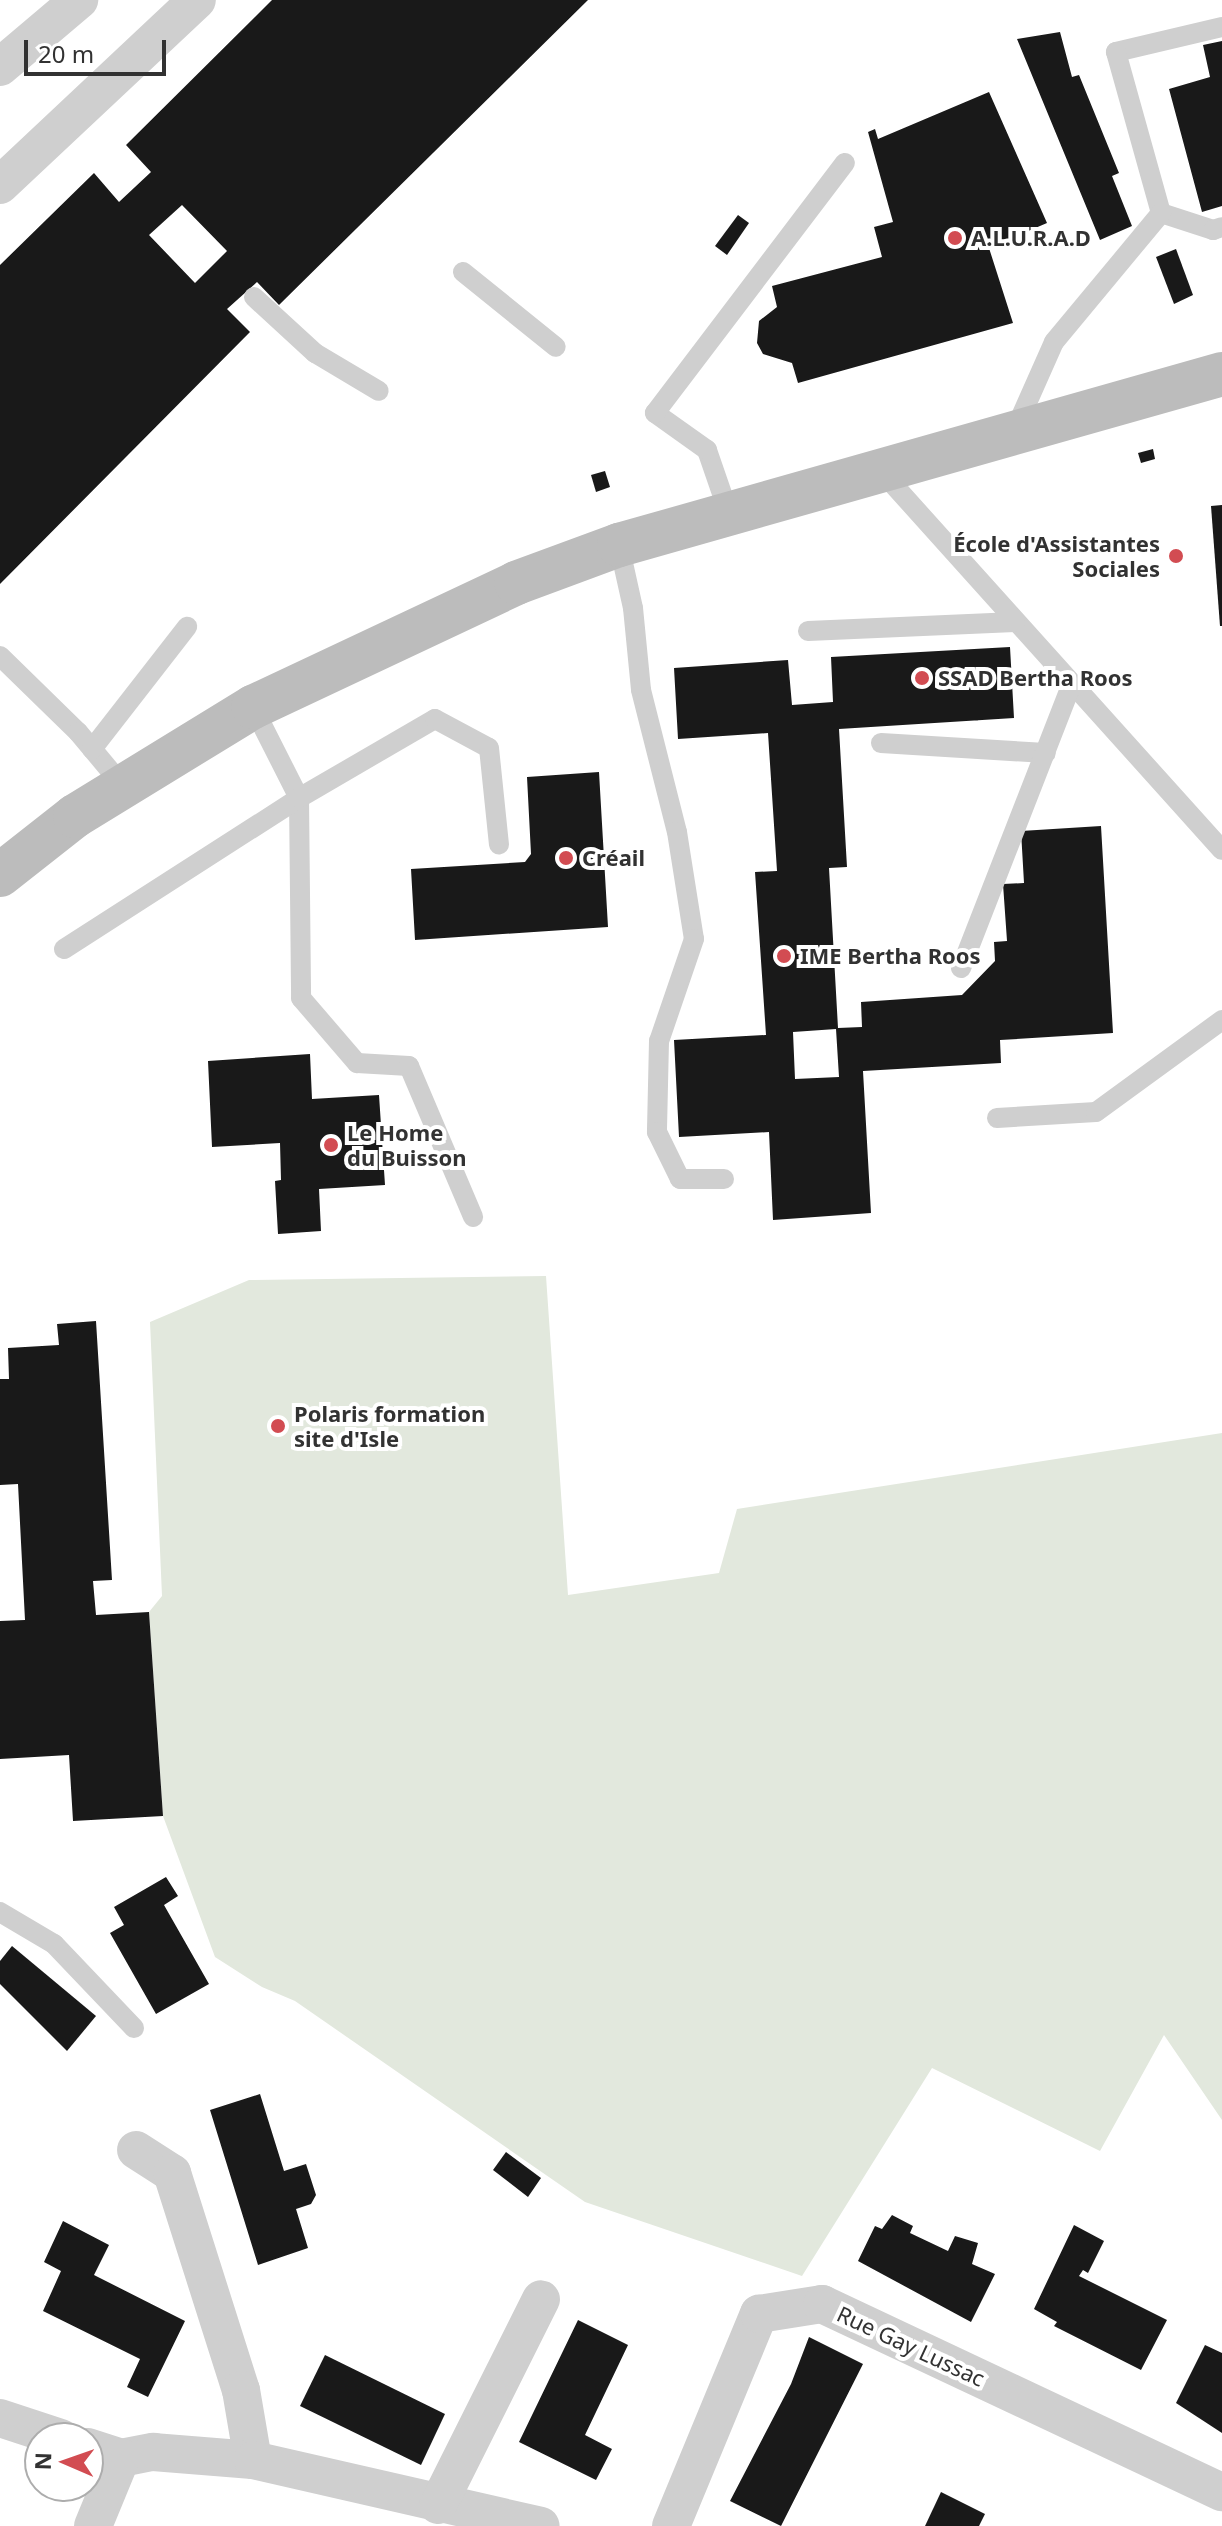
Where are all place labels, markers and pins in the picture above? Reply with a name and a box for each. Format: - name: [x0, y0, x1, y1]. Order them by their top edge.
- place label: A.L.U.R.A.D: [971, 225, 1091, 251]
- marker: A.L.U.R.A.D: [946, 229, 964, 247]
- place label: École d'Assistantes Sociales: [953, 530, 1160, 582]
- marker: École d'Assistantes Sociales: [1167, 547, 1185, 565]
- place label: SSAD Bertha Roos: [938, 665, 1133, 691]
- marker: SSAD Bertha Roos: [913, 669, 931, 687]
- place label: Créail: [582, 845, 645, 871]
- marker: Créail: [557, 849, 575, 867]
- place label: IME Bertha Roos: [800, 943, 981, 969]
- marker: IME Bertha Roos: [775, 947, 793, 965]
- place label: Le Home du Buisson: [347, 1119, 467, 1170]
- marker: Le Home du Buisson: [322, 1136, 340, 1154]
- place label: Polaris formation site d'Isle: [294, 1400, 485, 1452]
- marker: Polaris formation site d'Isle: [269, 1417, 287, 1435]

